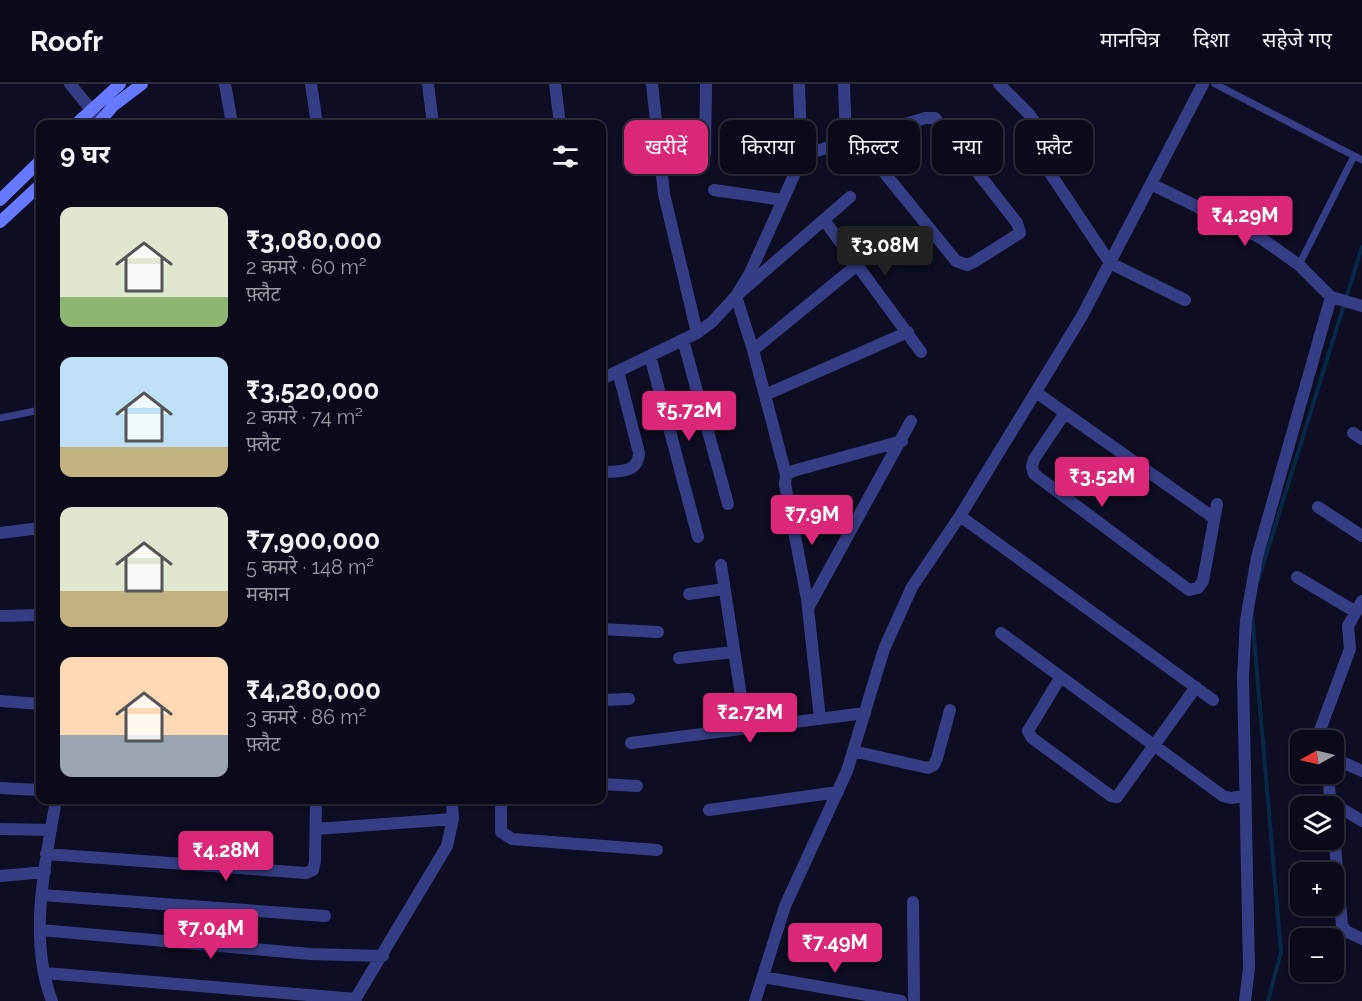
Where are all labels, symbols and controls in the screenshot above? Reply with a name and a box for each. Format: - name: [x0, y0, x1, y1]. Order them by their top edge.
- text: Roofr: [30, 25, 103, 58]
- text: मानचित्र: [1100, 27, 1160, 52]
- text: दिशा: [1193, 27, 1229, 52]
- text: सहेजे गए: [1262, 27, 1332, 52]
- chip: खरीदें: [624, 120, 708, 174]
- chip: किराया: [720, 120, 816, 174]
- chip: फ़िल्टर: [828, 120, 920, 174]
- chip: नया: [932, 120, 1003, 174]
- chip: फ़्लैट: [1015, 120, 1093, 174]
- text: 9 घर: [60, 139, 110, 169]
- icon: filters: [549, 140, 582, 173]
- pin: ₹4.29M: [1196, 196, 1294, 247]
- text: ₹4.29M: [1212, 203, 1278, 227]
- text: ₹3,080,000: [246, 225, 382, 255]
- pin: ₹3.08M: [836, 226, 934, 277]
- icon: home: [108, 231, 180, 303]
- text: ₹3.08M: [851, 233, 919, 257]
- text: 2 कमरे · 60 m²: [246, 255, 367, 279]
- text: फ़्लैट: [246, 282, 281, 306]
- text: ₹3,520,000: [246, 375, 379, 405]
- icon: home: [108, 381, 180, 453]
- pin: ₹5.72M: [640, 391, 738, 442]
- text: ₹5.72M: [656, 398, 722, 422]
- text: 2 कमरे · 74 m²: [246, 405, 363, 429]
- text: फ़्लैट: [246, 432, 281, 456]
- pin: ₹3.52M: [1053, 457, 1151, 508]
- text: ₹3.52M: [1069, 464, 1135, 488]
- pin: ₹7.9M: [770, 495, 854, 546]
- text: ₹7.9M: [785, 502, 839, 526]
- text: ₹7,900,000: [246, 525, 380, 555]
- icon: home: [108, 531, 180, 603]
- text: 5 कमरे · 148 m²: [246, 555, 374, 579]
- text: मकान: [246, 582, 290, 606]
- text: ₹4,280,000: [246, 675, 381, 705]
- icon: home: [108, 681, 180, 753]
- pin: ₹2.72M: [701, 693, 799, 744]
- text: ₹2.72M: [717, 700, 783, 724]
- text: 3 कमरे · 86 m²: [246, 705, 366, 729]
- north arrow: [1290, 730, 1344, 784]
- map controls: [1290, 730, 1344, 982]
- text: फ़्लैट: [246, 732, 281, 756]
- button: layers: [1290, 796, 1344, 850]
- pin: ₹4.28M: [177, 831, 275, 882]
- text: ₹4.28M: [192, 838, 260, 862]
- button: +: [1290, 862, 1344, 916]
- pin: ₹7.04M: [162, 909, 260, 960]
- text: ₹7.04M: [178, 916, 244, 940]
- pin: ₹7.49M: [786, 923, 884, 974]
- button: −: [1290, 928, 1344, 982]
- text: ₹7.49M: [802, 930, 868, 954]

